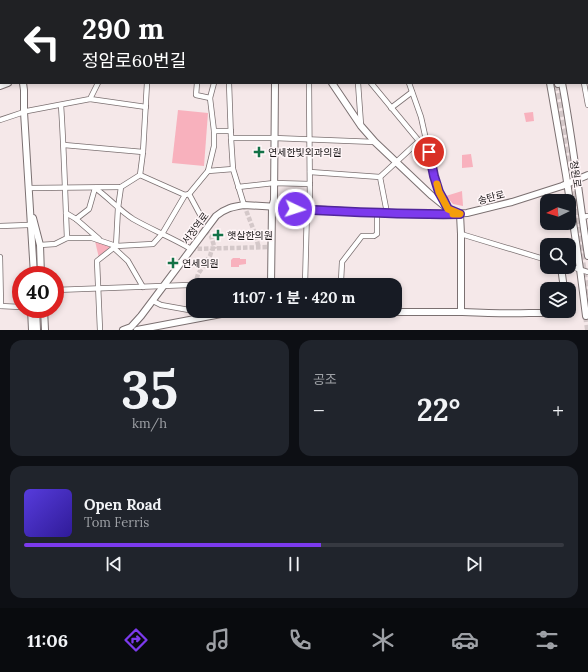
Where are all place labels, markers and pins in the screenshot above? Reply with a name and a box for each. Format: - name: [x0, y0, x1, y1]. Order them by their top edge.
- pin: [412, 135, 446, 169]
- marker: 연세한빛외과의원: [253, 146, 265, 158]
- place label: 연세한빛외과의원: [268, 146, 342, 159]
- marker: 햇살한의원: [212, 229, 224, 241]
- place label: 햇살한의원: [227, 229, 273, 242]
- marker: 연세의원: [167, 257, 179, 269]
- place label: 연세의원: [182, 257, 219, 270]

